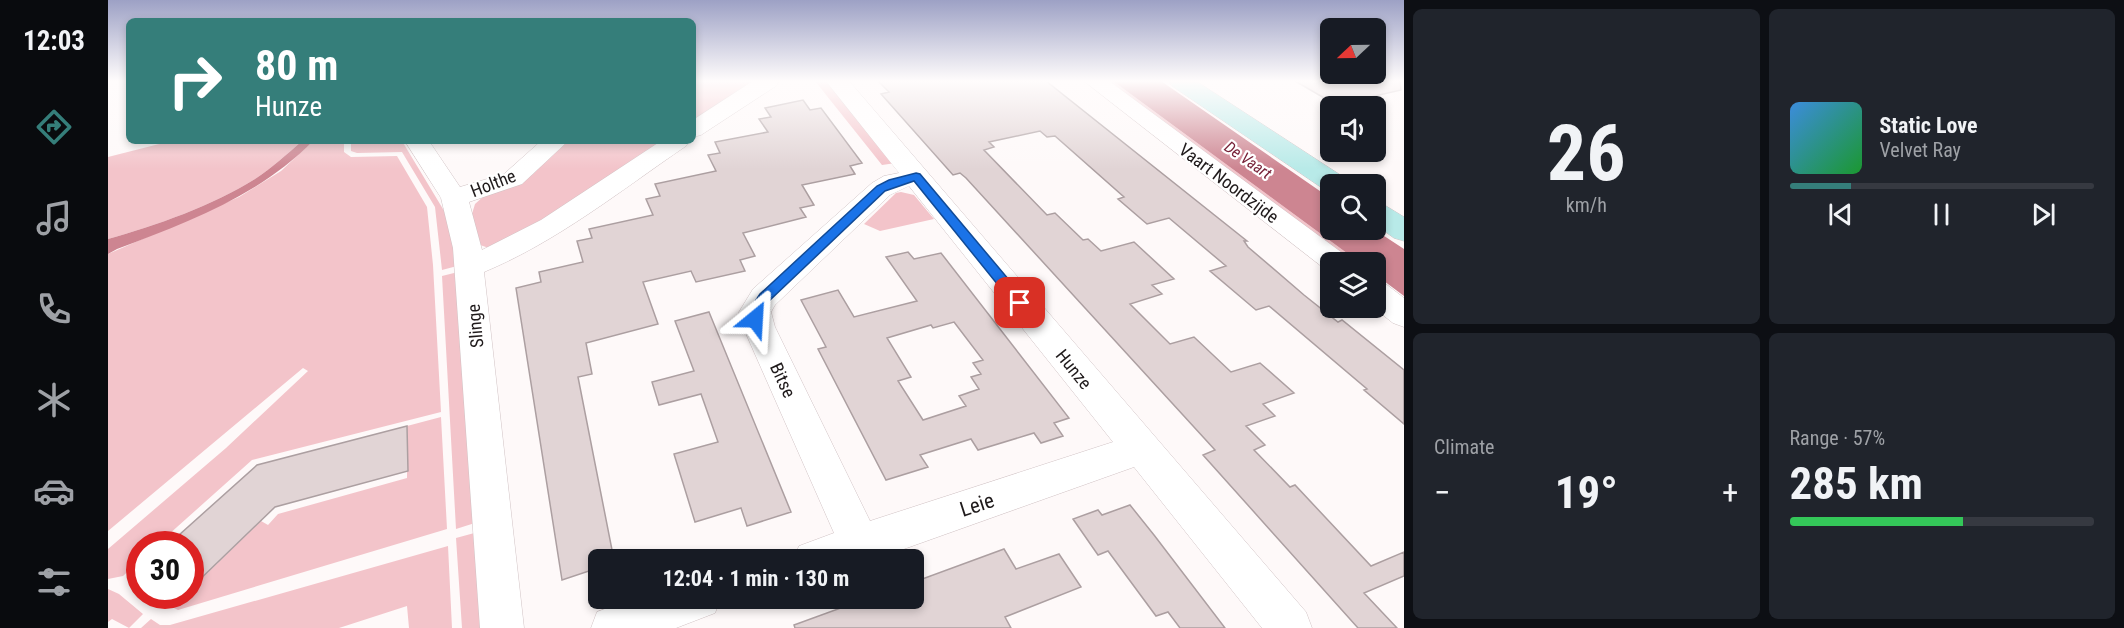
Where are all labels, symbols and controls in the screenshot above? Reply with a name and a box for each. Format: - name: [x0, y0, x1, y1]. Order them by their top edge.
- north arrow: [1320, 18, 1386, 84]
- map controls: [1320, 18, 1386, 318]
- text: 12:03: [23, 25, 85, 57]
- text: 80 m: [255, 41, 338, 90]
- icon: right: [156, 42, 234, 120]
- text: Hunze: [255, 91, 322, 123]
- button: sound: [1320, 96, 1386, 162]
- icon: directions: [33, 106, 75, 148]
- text: 26: [1547, 108, 1626, 199]
- text: Static Love: [1880, 113, 1978, 138]
- water label: De Vaart: [1221, 137, 1275, 183]
- text: Velvet Ray: [1880, 138, 1961, 162]
- street label: Vaart Noordzijde: [1175, 139, 1283, 227]
- street label: Holthe: [467, 165, 519, 201]
- button: search: [1320, 174, 1386, 240]
- text: km/h: [1566, 193, 1607, 217]
- icon: music: [33, 197, 75, 239]
- icon: previous: [1824, 198, 1857, 231]
- icon: pause: [1925, 198, 1958, 231]
- icon: next: [2027, 198, 2060, 231]
- button: layers: [1320, 252, 1386, 318]
- pin: [994, 277, 1045, 328]
- icon: arrive: [1003, 286, 1036, 319]
- position arrow: [723, 287, 787, 351]
- icon: phone: [33, 288, 75, 330]
- street label: Slinge: [463, 303, 487, 349]
- street label: Hunze: [1052, 345, 1096, 393]
- street label: Bitse: [766, 359, 800, 401]
- icon: climate: [33, 379, 75, 421]
- text: Range · 57%: [1790, 426, 1885, 450]
- text: Climate: [1434, 435, 1494, 459]
- text: 285 km: [1790, 457, 1923, 510]
- text: 19°: [1555, 466, 1618, 519]
- icon: car: [33, 470, 75, 512]
- text: −: [1434, 473, 1451, 512]
- text: +: [1722, 473, 1738, 512]
- street label: Leie: [957, 488, 997, 522]
- speed limit sign: 30: [126, 531, 204, 609]
- icon: filters: [33, 561, 75, 603]
- text: 12:04 · 1 min · 130 m: [663, 566, 849, 591]

